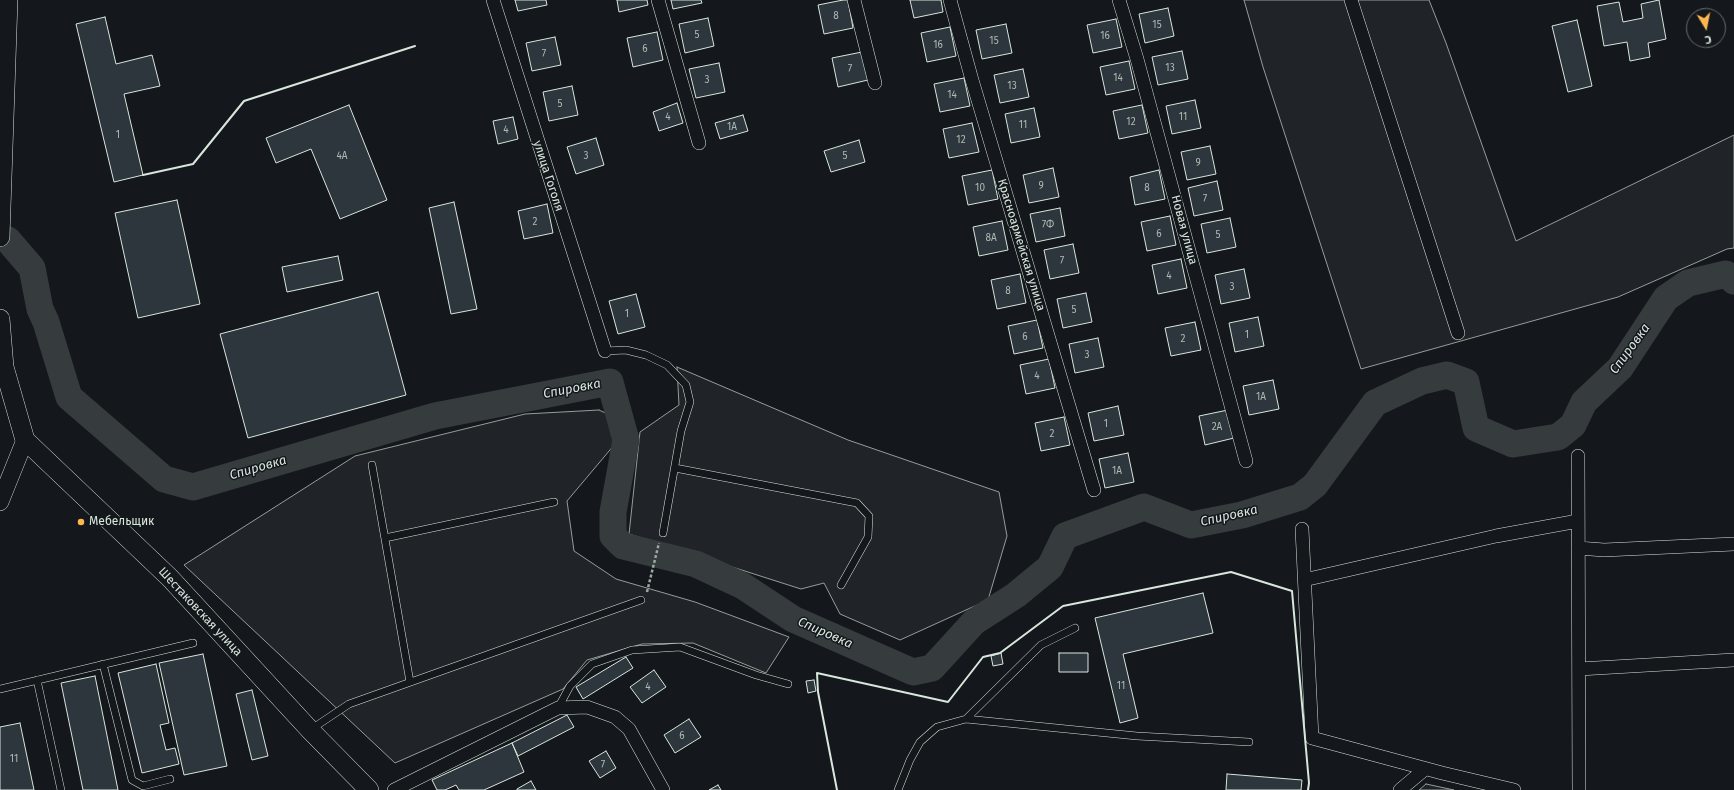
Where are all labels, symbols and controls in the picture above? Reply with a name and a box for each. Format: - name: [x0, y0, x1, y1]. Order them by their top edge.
- north arrow: [1686, 8, 1726, 48]
- house number: 8: [833, 10, 839, 22]
- house number: 15: [1152, 19, 1162, 31]
- house number: 5: [694, 29, 700, 41]
- house number: 16: [1100, 30, 1110, 42]
- text: С: [1704, 32, 1712, 46]
- house number: 15: [989, 35, 999, 47]
- house number: 16: [933, 39, 943, 51]
- house number: 6: [642, 43, 648, 55]
- house number: 7: [542, 48, 546, 60]
- house number: 13: [1165, 62, 1175, 74]
- house number: 7: [848, 63, 852, 75]
- house number: 14: [1113, 72, 1123, 84]
- house number: 3: [705, 74, 709, 86]
- house number: 13: [1007, 80, 1017, 92]
- house number: 14: [947, 89, 957, 101]
- house number: 5: [557, 98, 563, 110]
- house number: 4: [665, 111, 671, 123]
- house number: 11: [1179, 111, 1187, 123]
- house number: 12: [1126, 116, 1136, 128]
- house number: 11: [1019, 119, 1027, 131]
- house number: 1А: [727, 121, 737, 133]
- house number: 4: [503, 124, 509, 136]
- house number: 1: [116, 129, 120, 141]
- house number: 12: [956, 134, 966, 146]
- street label: улица Гоголя: [530, 139, 566, 213]
- house number: 4А: [336, 150, 348, 162]
- house number: 3: [584, 150, 588, 162]
- house number: 5: [842, 150, 848, 162]
- house number: 9: [1195, 157, 1201, 169]
- street label: Красноармейская улица: [994, 177, 1048, 313]
- house number: 9: [1038, 180, 1044, 192]
- house number: 10: [975, 182, 985, 194]
- house number: 8: [1144, 182, 1150, 194]
- house number: 7: [1203, 193, 1207, 205]
- street label: Новая улица: [1168, 194, 1200, 266]
- house number: 2: [533, 216, 537, 228]
- house number: 7Ф: [1042, 219, 1054, 231]
- house number: 6: [1156, 228, 1162, 240]
- house number: 5: [1215, 229, 1221, 241]
- house number: 8А: [985, 232, 997, 244]
- house number: 7: [1060, 255, 1064, 267]
- house number: 4: [1166, 270, 1172, 282]
- house number: 3: [1230, 281, 1234, 293]
- house number: 8: [1005, 285, 1011, 297]
- house number: 5: [1071, 304, 1077, 316]
- house number: 1: [625, 308, 629, 320]
- water label: Спировка: [1607, 321, 1653, 377]
- house number: 1: [1245, 329, 1249, 341]
- house number: 6: [1022, 331, 1028, 343]
- house number: 2: [1181, 333, 1185, 345]
- house number: 3: [1085, 349, 1089, 361]
- house number: 4: [1034, 370, 1040, 382]
- water label: Спировка: [542, 376, 602, 402]
- house number: 1А: [1256, 391, 1266, 403]
- house number: 1: [1104, 418, 1108, 430]
- house number: 2А: [1212, 421, 1222, 433]
- house number: 2: [1050, 428, 1054, 440]
- water label: Спировка: [228, 452, 288, 484]
- house number: 1А: [1112, 465, 1122, 477]
- water label: Спировка: [1199, 502, 1259, 530]
- place label: Мебельщик: [89, 515, 154, 529]
- marker: Мебельщик: [76, 517, 86, 527]
- street label: Шестаковская улица: [155, 565, 245, 659]
- water label: Спировка: [795, 614, 855, 652]
- house number: 11: [1117, 680, 1125, 692]
- house number: 4: [645, 681, 651, 693]
- house number: 6: [679, 730, 685, 742]
- house number: 11: [10, 753, 18, 765]
- house number: 7: [601, 759, 605, 771]

